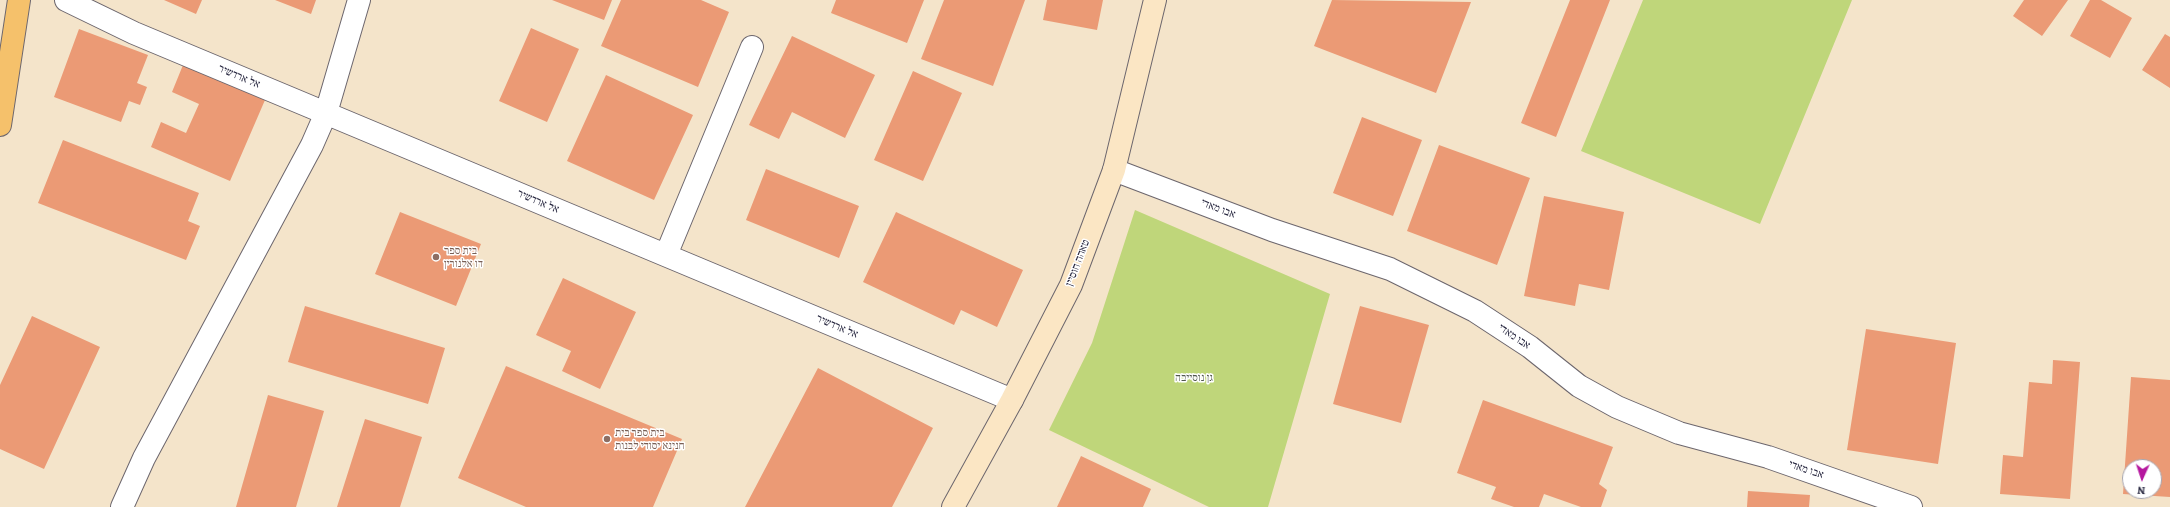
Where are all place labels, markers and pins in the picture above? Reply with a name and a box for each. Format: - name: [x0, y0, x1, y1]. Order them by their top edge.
- place label: בית ספר דו אלנורין: [444, 244, 483, 270]
- marker: בית ספר דו אלנורין: [431, 252, 441, 262]
- place label: בית ספר בית חנינא יסודי לבנות: [615, 426, 685, 452]
- marker: בית ספר בית חנינא יסודי לבנות: [602, 434, 612, 444]

